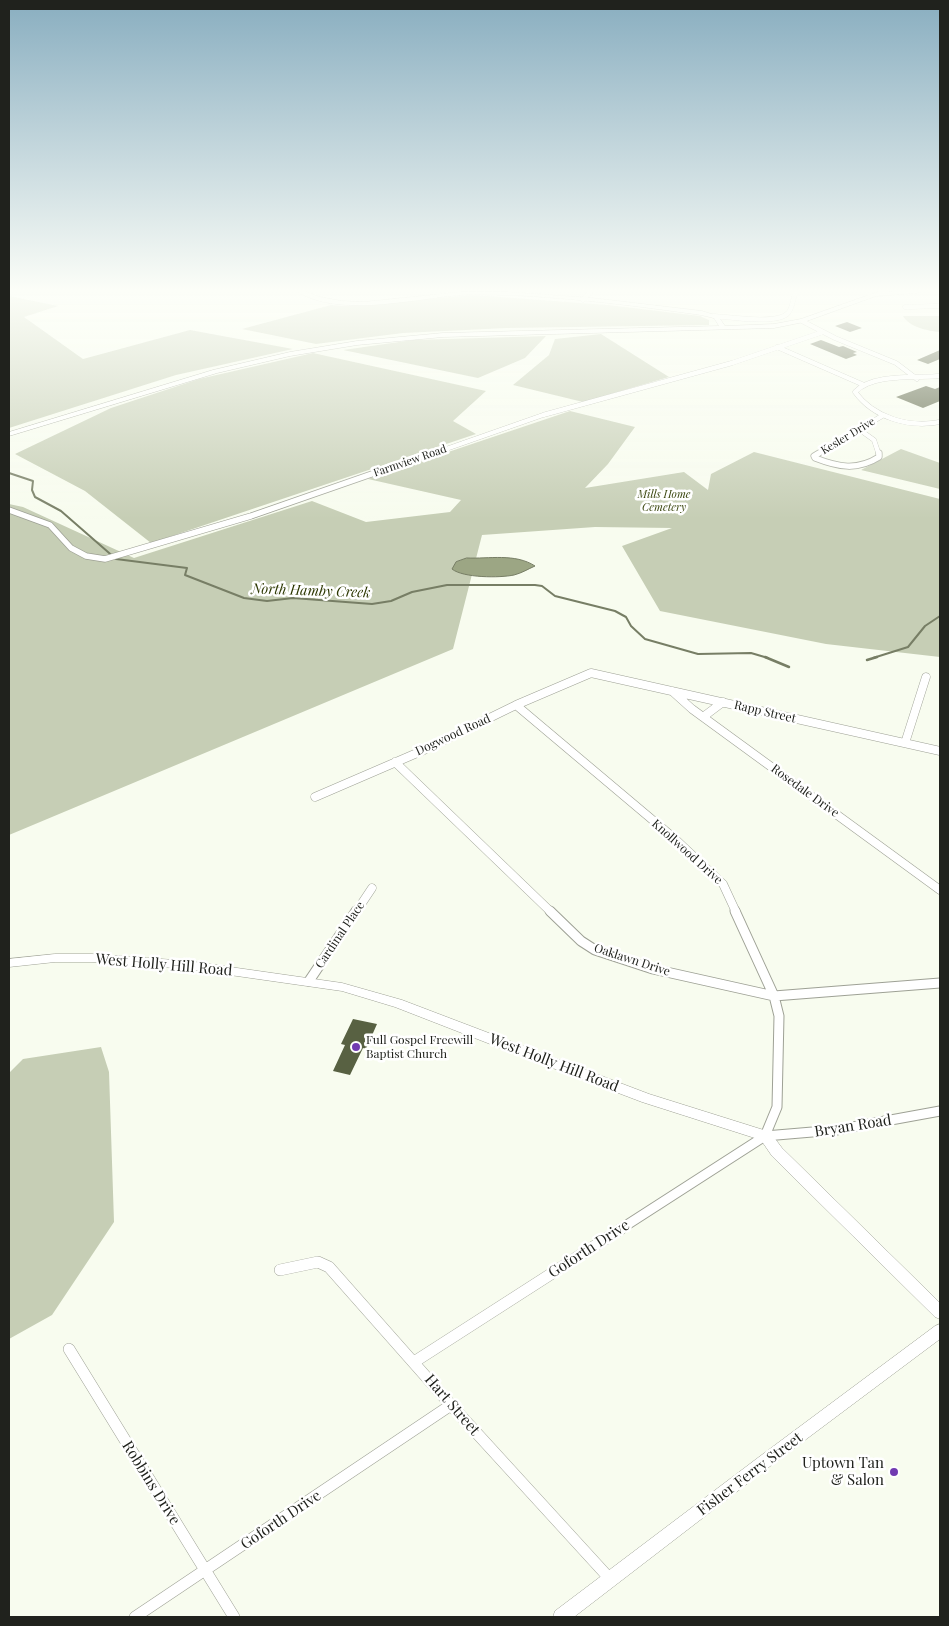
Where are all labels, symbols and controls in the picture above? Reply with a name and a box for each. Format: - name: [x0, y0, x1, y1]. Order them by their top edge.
- street label: Kesler Drive: [819, 415, 877, 457]
- street label: Farmview Road: [372, 442, 448, 480]
- park label: Mills Home Cemetery: [637, 488, 691, 514]
- water label: North Hamby Creek: [251, 581, 371, 601]
- street label: Rapp Street: [733, 698, 797, 726]
- street label: Dogwood Road: [413, 711, 493, 759]
- street label: Rosedale Drive: [768, 762, 842, 820]
- street label: Knollwood Drive: [649, 817, 725, 887]
- street label: Cardinal Place: [312, 899, 368, 971]
- street label: Oaklawn Drive: [592, 941, 672, 979]
- street label: West Holly Hill Road: [95, 950, 233, 980]
- street label: West Holly Hill Road: [487, 1030, 621, 1096]
- place label: Full Gospel Freewill Baptist Church: [366, 1033, 473, 1061]
- marker: Full Gospel Freewill Baptist Church: [350, 1041, 362, 1053]
- street label: Bryan Road: [813, 1111, 893, 1141]
- street label: Goforth Drive: [545, 1216, 633, 1282]
- street label: Hart Street: [421, 1371, 483, 1439]
- street label: Fisher Ferry Street: [694, 1429, 806, 1519]
- street label: Robbins Drive: [118, 1438, 184, 1528]
- place label: Uptown Tan & Salon: [802, 1454, 884, 1489]
- marker: Uptown Tan & Salon: [888, 1466, 900, 1478]
- street label: Goforth Drive: [237, 1487, 325, 1553]

